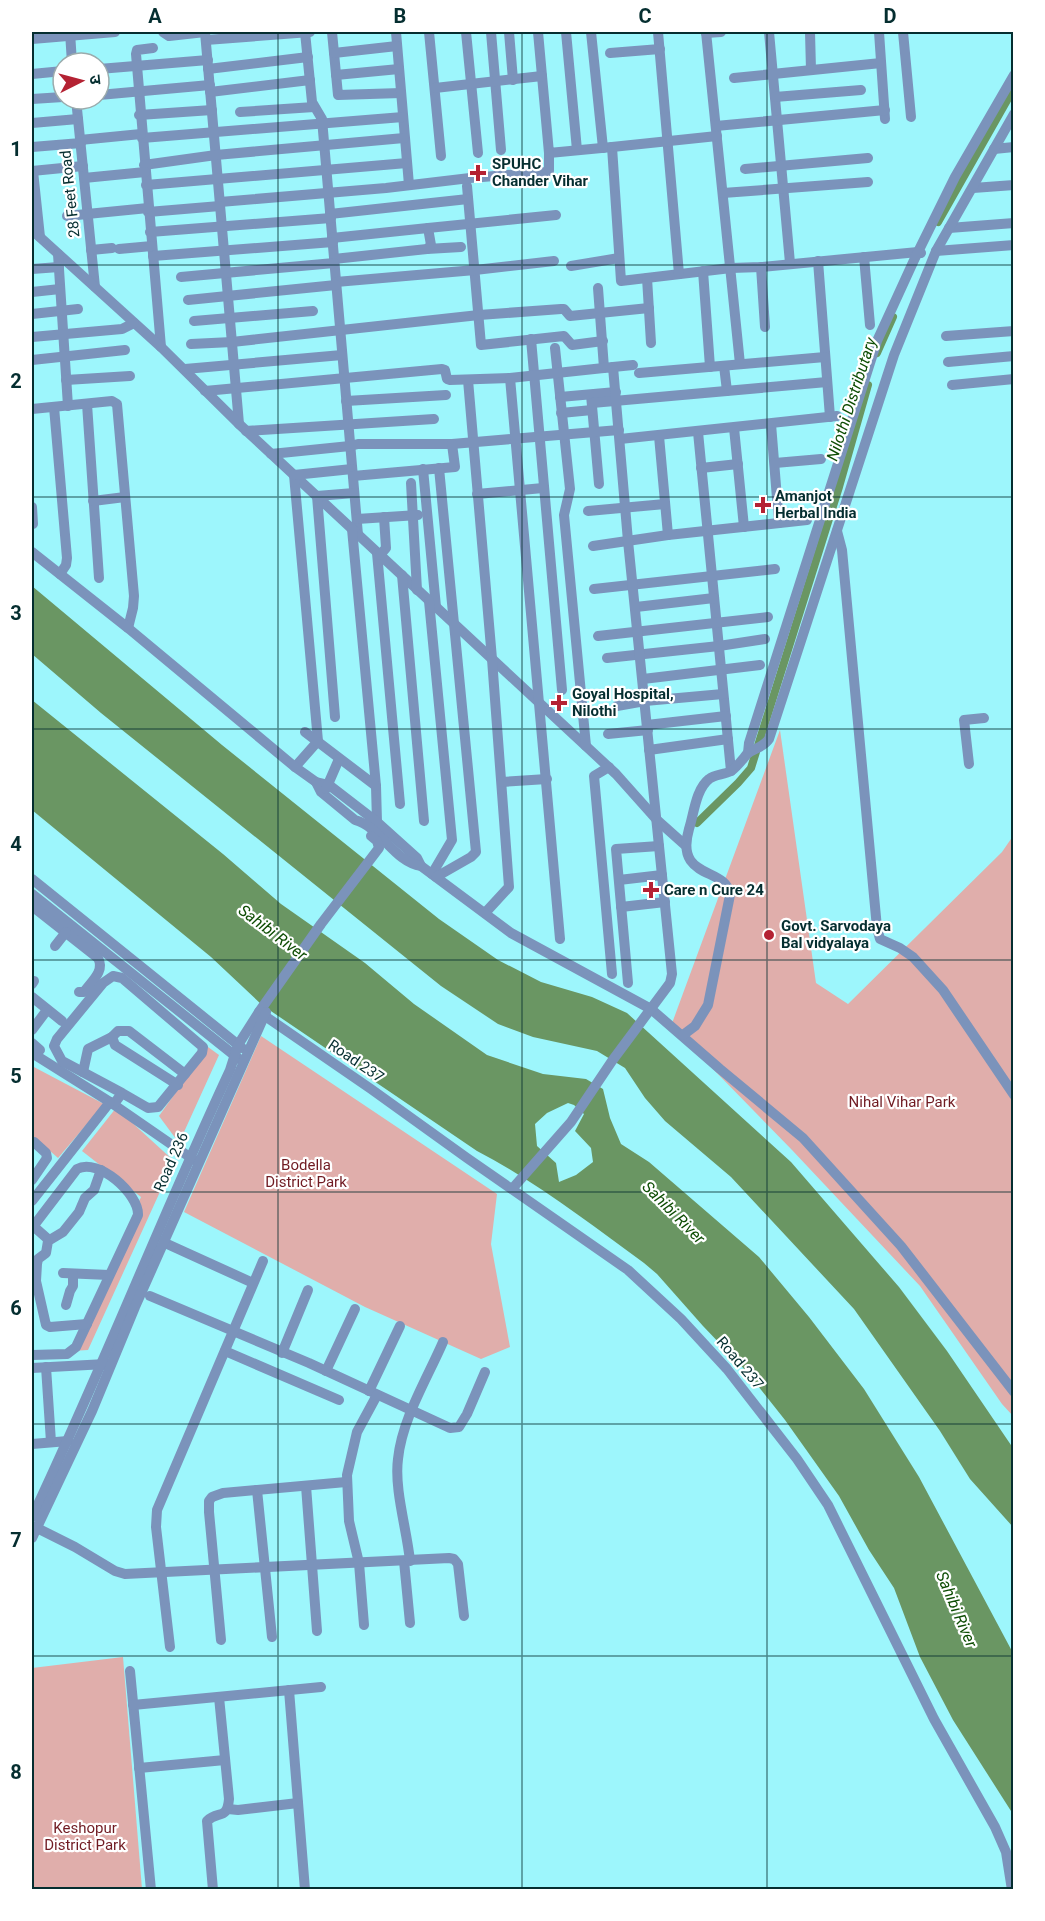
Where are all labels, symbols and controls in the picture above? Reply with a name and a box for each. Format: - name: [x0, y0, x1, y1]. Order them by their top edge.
- text: A: [148, 4, 162, 28]
- text: B: [394, 4, 406, 28]
- text: C: [638, 4, 652, 28]
- text: D: [884, 4, 897, 28]
- north arrow: [51, 51, 111, 111]
- text: उ: [85, 74, 105, 86]
- text: 1: [10, 137, 22, 161]
- street label: 28 Feet Road: [56, 149, 84, 239]
- place label: SPUHC Chander Vihar: [492, 155, 589, 190]
- marker: SPUHC Chander Vihar: [469, 164, 487, 182]
- water label: Nilothi Distributary: [823, 335, 881, 463]
- text: 2: [10, 369, 22, 393]
- place label: Amanjot Herbal India: [775, 487, 857, 522]
- marker: Amanjot Herbal India: [756, 498, 770, 512]
- text: 3: [10, 601, 22, 625]
- place label: Goyal Hospital, Nilothi: [572, 685, 674, 720]
- marker: Goyal Hospital, Nilothi: [550, 694, 568, 712]
- text: 4: [10, 832, 22, 856]
- marker: Care n Cure 24: [642, 881, 660, 899]
- place label: Care n Cure 24: [664, 881, 764, 899]
- water label: Sahibi River: [235, 901, 311, 965]
- place label: Govt. Sarvodaya Bal vidyalaya: [781, 917, 891, 952]
- marker: Govt. Sarvodaya Bal vidyalaya: [762, 928, 776, 942]
- street label: Road 237: [325, 1036, 387, 1086]
- text: 5: [10, 1064, 22, 1088]
- park label: Nihal Vihar Park: [849, 1093, 956, 1111]
- street label: Road 236: [150, 1129, 192, 1195]
- park label: Bodella District Park: [265, 1156, 347, 1191]
- water label: Sahibi River: [638, 1177, 709, 1248]
- text: 6: [10, 1296, 22, 1320]
- street label: Road 237: [713, 1333, 767, 1393]
- text: 7: [10, 1528, 22, 1552]
- water label: Sahibi River: [932, 1568, 981, 1651]
- text: 8: [10, 1760, 22, 1784]
- park label: Keshopur District Park: [44, 1819, 126, 1854]

